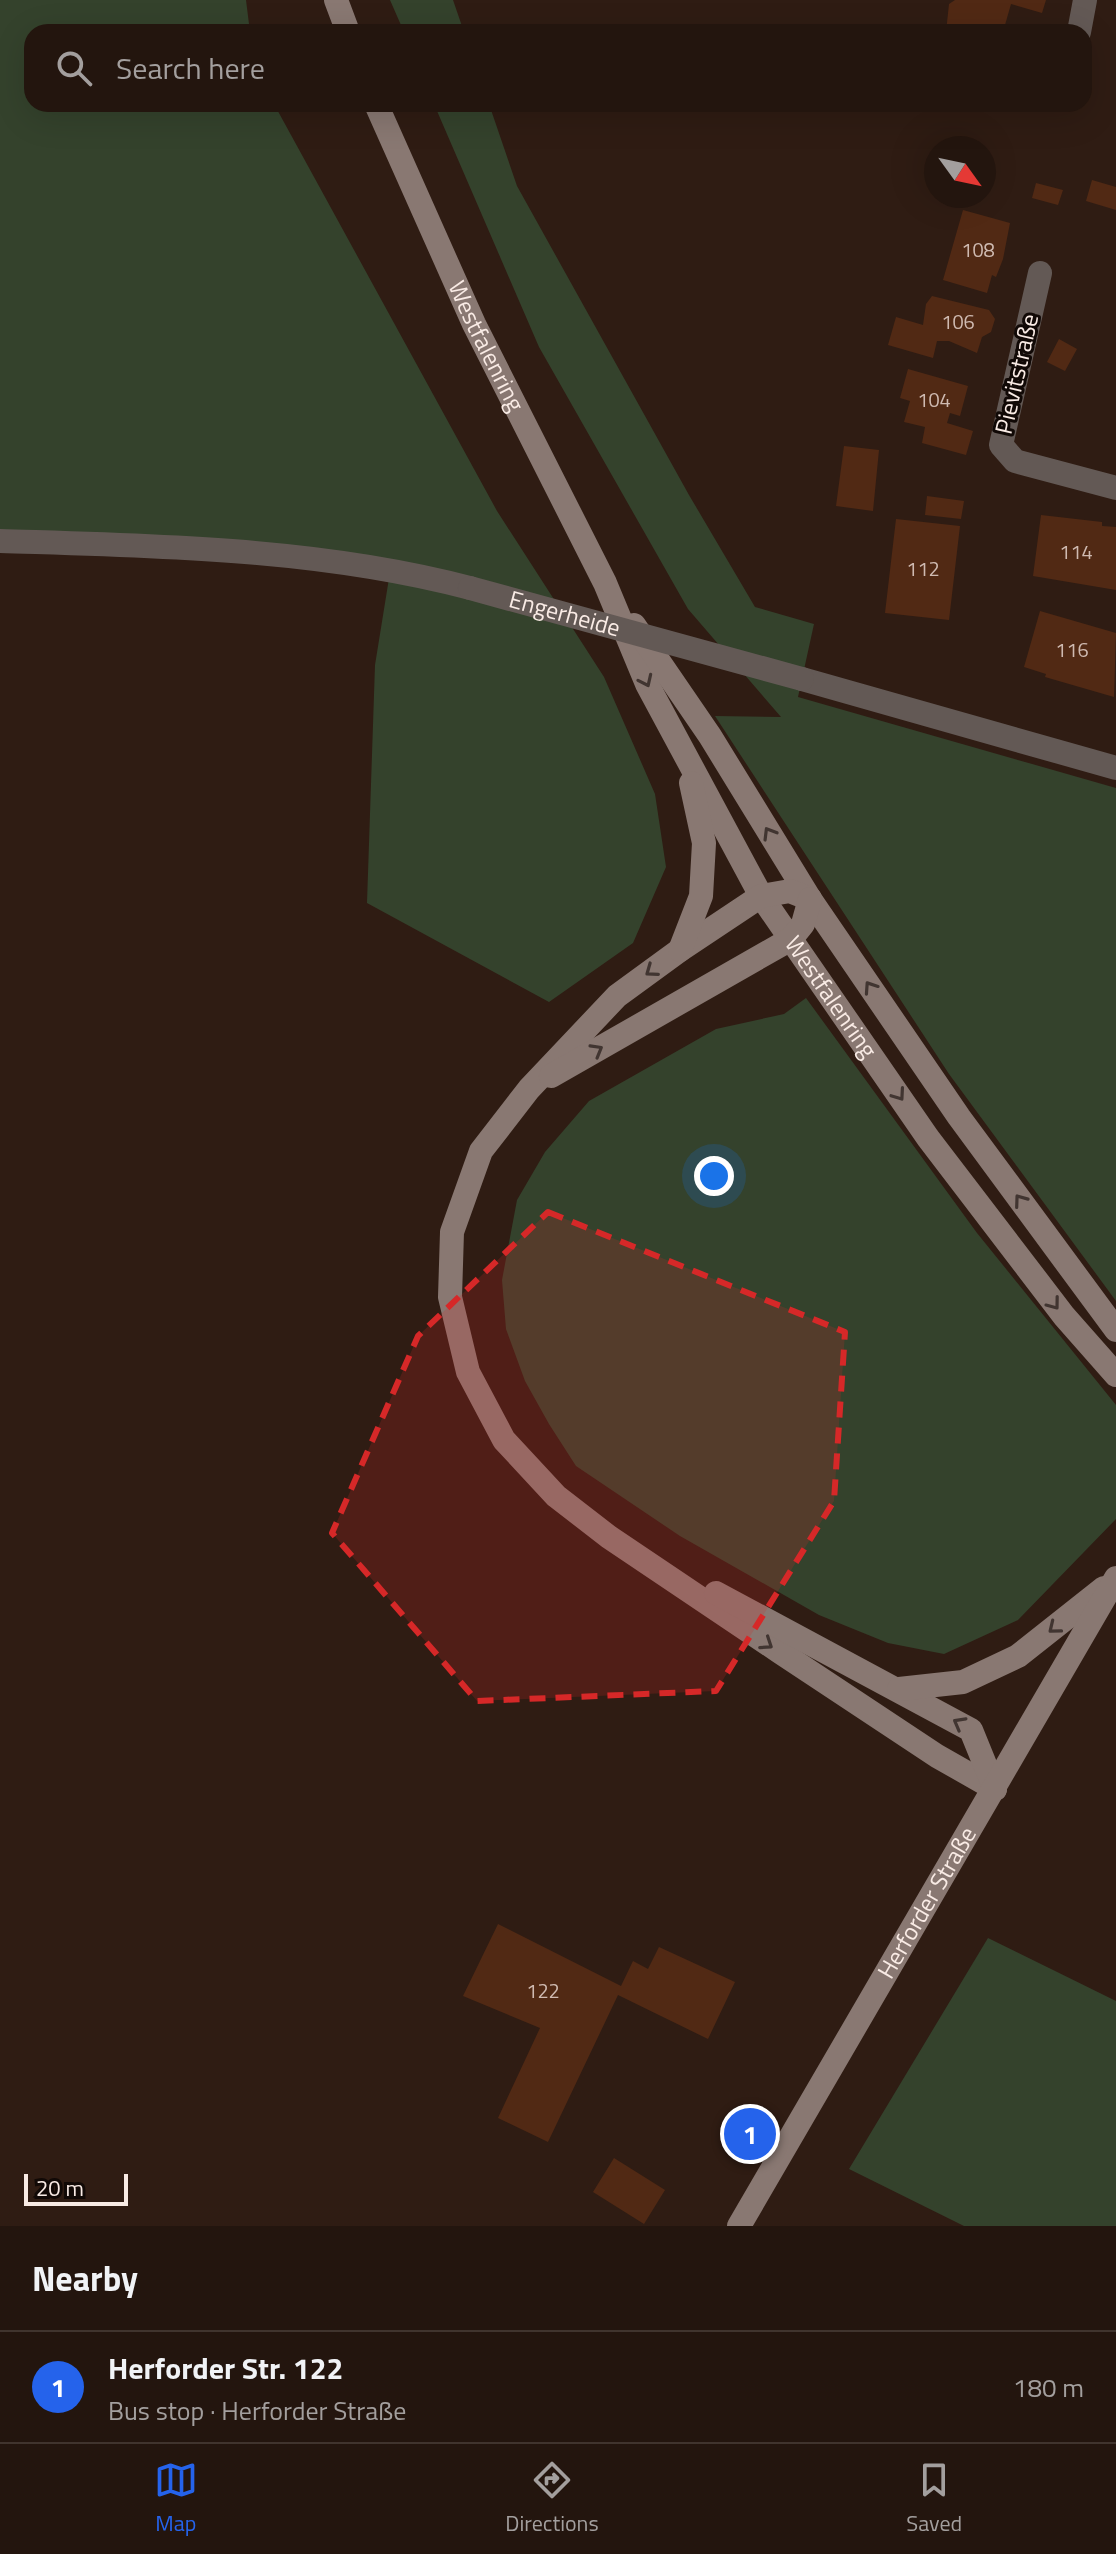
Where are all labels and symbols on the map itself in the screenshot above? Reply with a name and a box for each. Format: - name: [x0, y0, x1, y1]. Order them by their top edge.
- north arrow: [924, 136, 996, 208]
- house number: 108: [961, 234, 995, 265]
- street label: Westfalenring: [440, 274, 534, 417]
- house number: 106: [941, 306, 975, 337]
- street label: Pievitstraße: [985, 310, 1047, 437]
- house number: 104: [917, 384, 951, 415]
- house number: 114: [1059, 536, 1093, 567]
- house number: 112: [906, 553, 940, 584]
- street label: Engerheide: [505, 581, 625, 645]
- house number: 116: [1055, 634, 1089, 665]
- one-way arrow: [637, 672, 653, 687]
- one-way arrow: [764, 827, 779, 842]
- street label: Westfalenring: [776, 928, 887, 1065]
- one-way arrow: [645, 962, 659, 976]
- one-way arrow: [865, 982, 880, 996]
- one-way arrow: [588, 1044, 602, 1060]
- one-way arrow: [889, 1087, 904, 1101]
- your location: [694, 1156, 734, 1196]
- one-way arrow: [1015, 1194, 1030, 1208]
- one-way arrow: [1045, 1295, 1059, 1310]
- one-way arrow: [1048, 1618, 1063, 1632]
- one-way arrow: [758, 1634, 773, 1649]
- one-way arrow: [953, 1717, 968, 1733]
- street label: Herforder Straße: [868, 1819, 985, 1985]
- house number: 122: [526, 1975, 560, 2006]
- pin: 1: [724, 2104, 776, 2164]
- scale bar: [24, 2170, 128, 2206]

